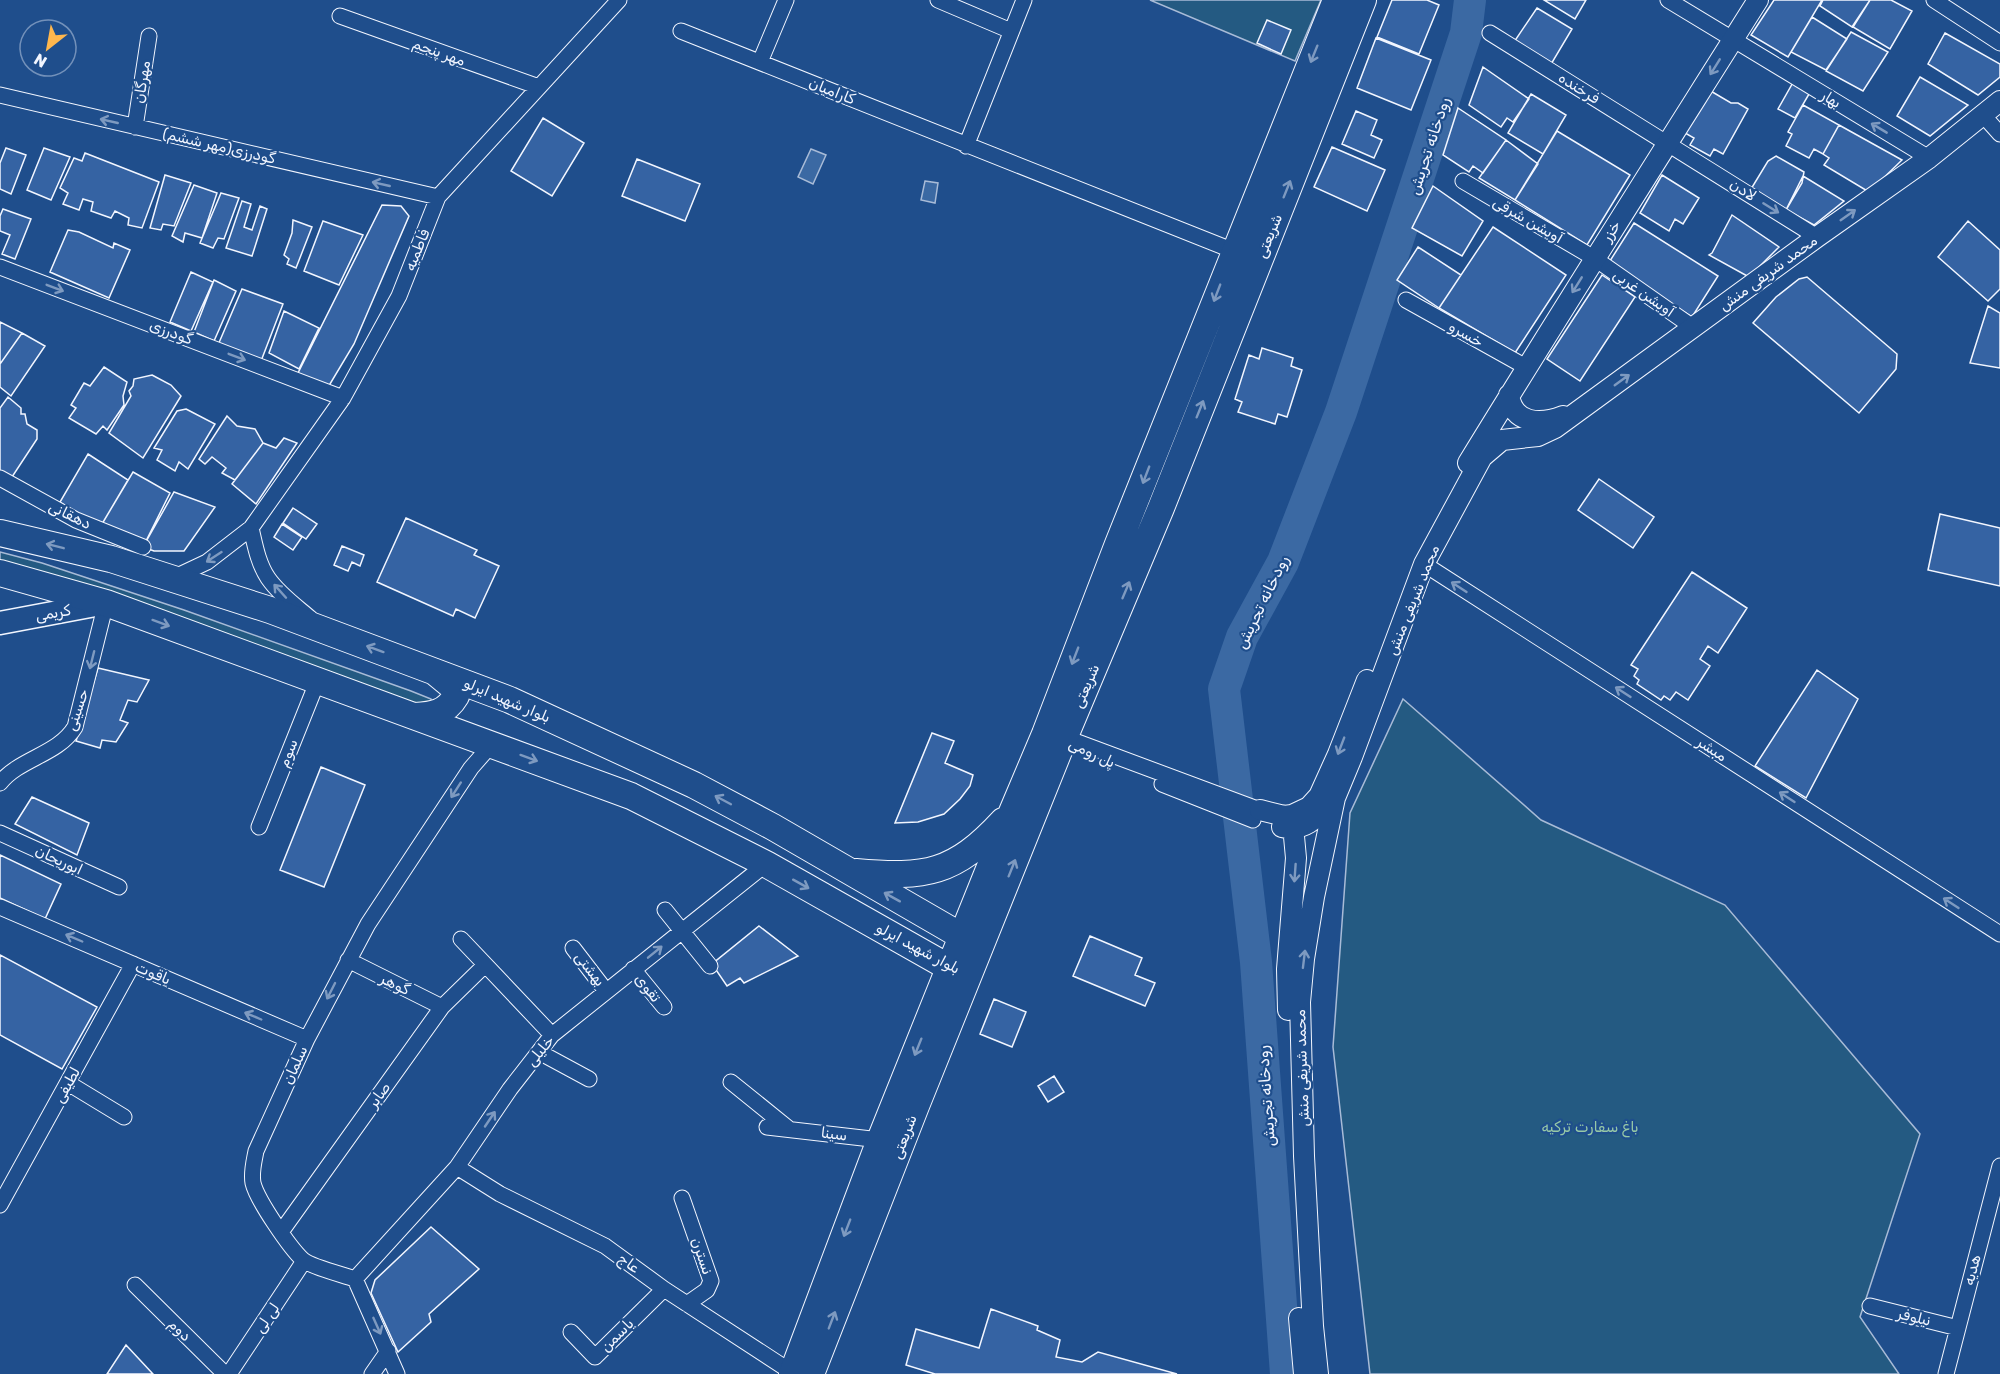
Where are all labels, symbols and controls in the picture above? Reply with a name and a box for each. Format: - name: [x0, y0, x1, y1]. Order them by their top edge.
- north arrow: [18, 18, 78, 78]
- street label: مهر پنجم: [410, 34, 468, 71]
- one-way arrow: [1308, 44, 1319, 63]
- text: N: [31, 49, 50, 72]
- street label: مهرگان: [130, 59, 154, 105]
- one-way arrow: [1709, 59, 1722, 76]
- street label: فرخنده: [1555, 68, 1603, 108]
- street label: کارامیان: [806, 74, 858, 108]
- street label: بهار: [1817, 85, 1844, 112]
- water label: رودخانه تجریش: [1404, 95, 1455, 198]
- one-way arrow: [100, 114, 119, 126]
- one-way arrow: [1871, 122, 1888, 134]
- street label: گودرزی(مهر ششم): [161, 124, 277, 169]
- street label: لادن: [1726, 175, 1760, 205]
- one-way arrow: [372, 177, 391, 189]
- one-way arrow: [1283, 180, 1294, 199]
- street label: آویشن شرقی: [1489, 193, 1567, 249]
- one-way arrow: [1762, 203, 1779, 215]
- one-way arrow: [1839, 209, 1855, 221]
- street label: شریعتی: [1252, 211, 1286, 261]
- street label: خزر: [1597, 217, 1624, 246]
- street label: فاطمیه: [400, 226, 434, 274]
- street label: محمد شریفی منش: [1715, 231, 1821, 315]
- street label: آویشن غربی: [1609, 265, 1679, 322]
- one-way arrow: [1570, 276, 1582, 293]
- one-way arrow: [45, 283, 63, 294]
- one-way arrow: [1211, 284, 1222, 302]
- street label: گودرزی: [147, 316, 195, 348]
- street label: خسرو: [1445, 317, 1486, 352]
- one-way arrow: [227, 353, 246, 364]
- one-way arrow: [1614, 374, 1630, 386]
- one-way arrow: [1195, 401, 1206, 419]
- one-way arrow: [1140, 465, 1151, 484]
- street label: دهقانی: [46, 497, 94, 533]
- one-way arrow: [46, 539, 65, 551]
- street label: محمد شریفی منش: [1383, 542, 1443, 658]
- one-way arrow: [206, 551, 223, 563]
- water label: رودخانه تجریش: [1231, 552, 1294, 652]
- one-way arrow: [1450, 580, 1467, 593]
- one-way arrow: [1121, 581, 1132, 600]
- one-way arrow: [273, 584, 287, 599]
- street label: کریمی: [34, 601, 72, 625]
- one-way arrow: [152, 618, 170, 629]
- one-way arrow: [366, 642, 385, 653]
- one-way arrow: [1069, 647, 1080, 665]
- one-way arrow: [85, 650, 97, 669]
- street label: شریعتی: [1069, 661, 1103, 711]
- street label: بلوار شهید ایرلو: [461, 674, 553, 726]
- one-way arrow: [1615, 686, 1632, 698]
- street label: حسینی: [62, 687, 92, 733]
- street label: مبشر: [1693, 732, 1730, 765]
- street label: پل رومی: [1065, 734, 1118, 772]
- street label: سوم: [274, 736, 303, 770]
- one-way arrow: [1335, 736, 1346, 755]
- one-way arrow: [519, 753, 538, 764]
- one-way arrow: [450, 781, 462, 798]
- one-way arrow: [1779, 791, 1796, 803]
- one-way arrow: [715, 794, 732, 806]
- street label: ابوریحان: [32, 841, 86, 879]
- one-way arrow: [1007, 860, 1018, 878]
- one-way arrow: [1289, 863, 1300, 883]
- one-way arrow: [792, 878, 809, 890]
- one-way arrow: [884, 891, 901, 903]
- one-way arrow: [1943, 897, 1960, 909]
- street label: بلوار شهید ایرلو: [873, 918, 963, 978]
- one-way arrow: [65, 932, 83, 944]
- one-way arrow: [647, 945, 663, 958]
- street label: بهشتی: [571, 948, 609, 990]
- one-way arrow: [1299, 950, 1310, 970]
- street label: یاقوت: [133, 958, 173, 988]
- street label: گوهر: [376, 969, 413, 999]
- street label: تقوی: [631, 970, 665, 1006]
- one-way arrow: [325, 982, 337, 999]
- one-way arrow: [244, 1009, 262, 1020]
- street label: محمد شریفی منش: [1291, 1009, 1313, 1127]
- street label: خلیلی: [522, 1032, 558, 1070]
- one-way arrow: [912, 1037, 923, 1055]
- street label: سلمان: [279, 1043, 311, 1087]
- water label: رودخانه تجریش: [1253, 1045, 1280, 1147]
- street label: لطیفی: [50, 1064, 84, 1106]
- street label: صابر: [363, 1079, 394, 1112]
- one-way arrow: [484, 1111, 496, 1128]
- street label: شریعتی: [887, 1112, 921, 1162]
- park label: باغ سفارت ترکیه: [1541, 1118, 1639, 1138]
- street label: سینا: [820, 1123, 848, 1145]
- one-way arrow: [841, 1218, 852, 1237]
- street label: نسترن: [687, 1235, 717, 1277]
- street label: عاج: [614, 1249, 643, 1278]
- street label: هدیه: [1960, 1253, 1984, 1287]
- street label: لی لی: [250, 1299, 284, 1337]
- street label: نیلوفر: [1894, 1304, 1933, 1330]
- one-way arrow: [827, 1311, 838, 1329]
- street label: یاسمن: [596, 1314, 638, 1356]
- street label: دوم: [164, 1315, 195, 1346]
- one-way arrow: [371, 1317, 383, 1335]

